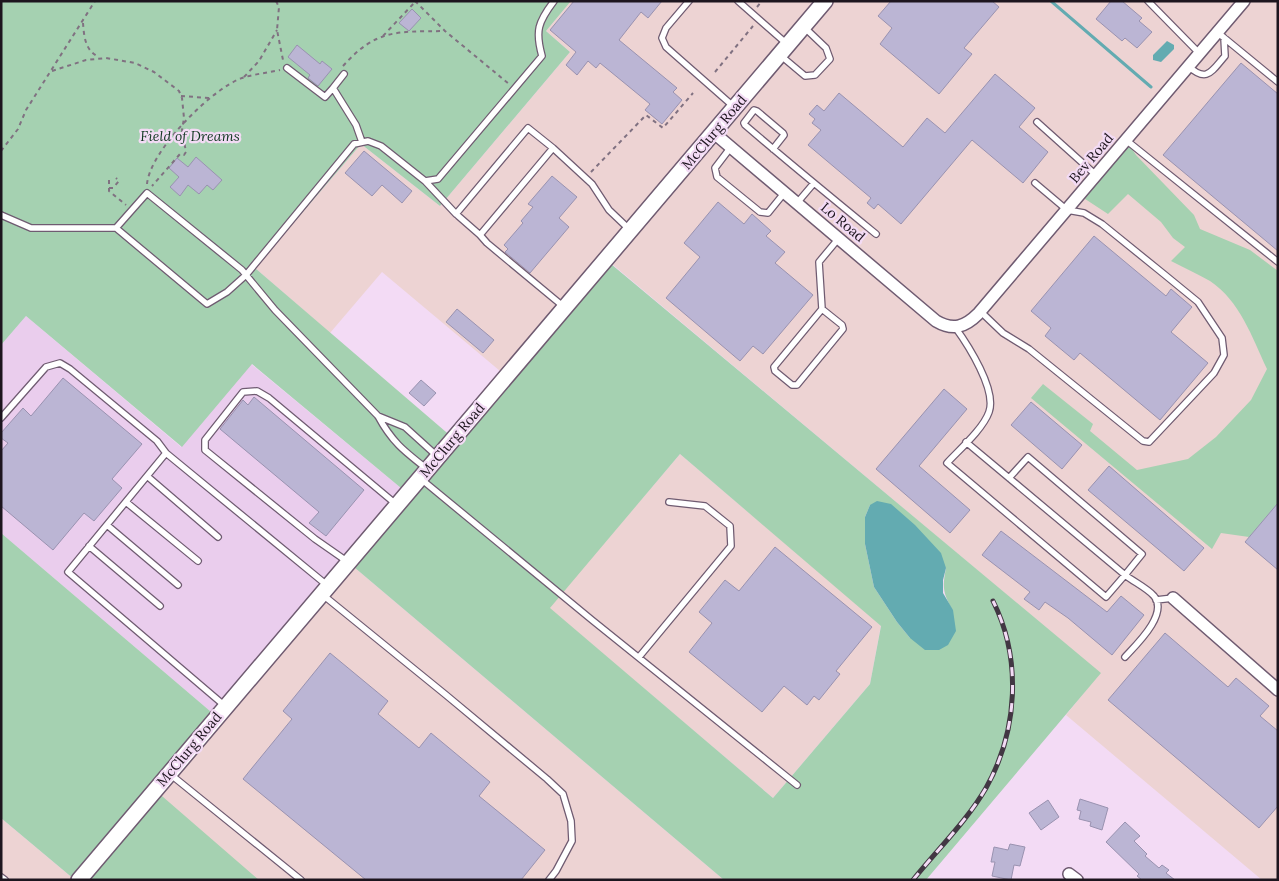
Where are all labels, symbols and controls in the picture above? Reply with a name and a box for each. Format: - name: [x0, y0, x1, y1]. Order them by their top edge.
- street label: McClurg Road: [678, 91, 750, 173]
- park label: Field of Dreams: [140, 127, 240, 145]
- street label: Bev Road: [1065, 129, 1117, 187]
- street label: Lo Road: [817, 198, 869, 246]
- street label: McClurg Road: [416, 399, 488, 481]
- street label: McClurg Road: [153, 708, 225, 790]

